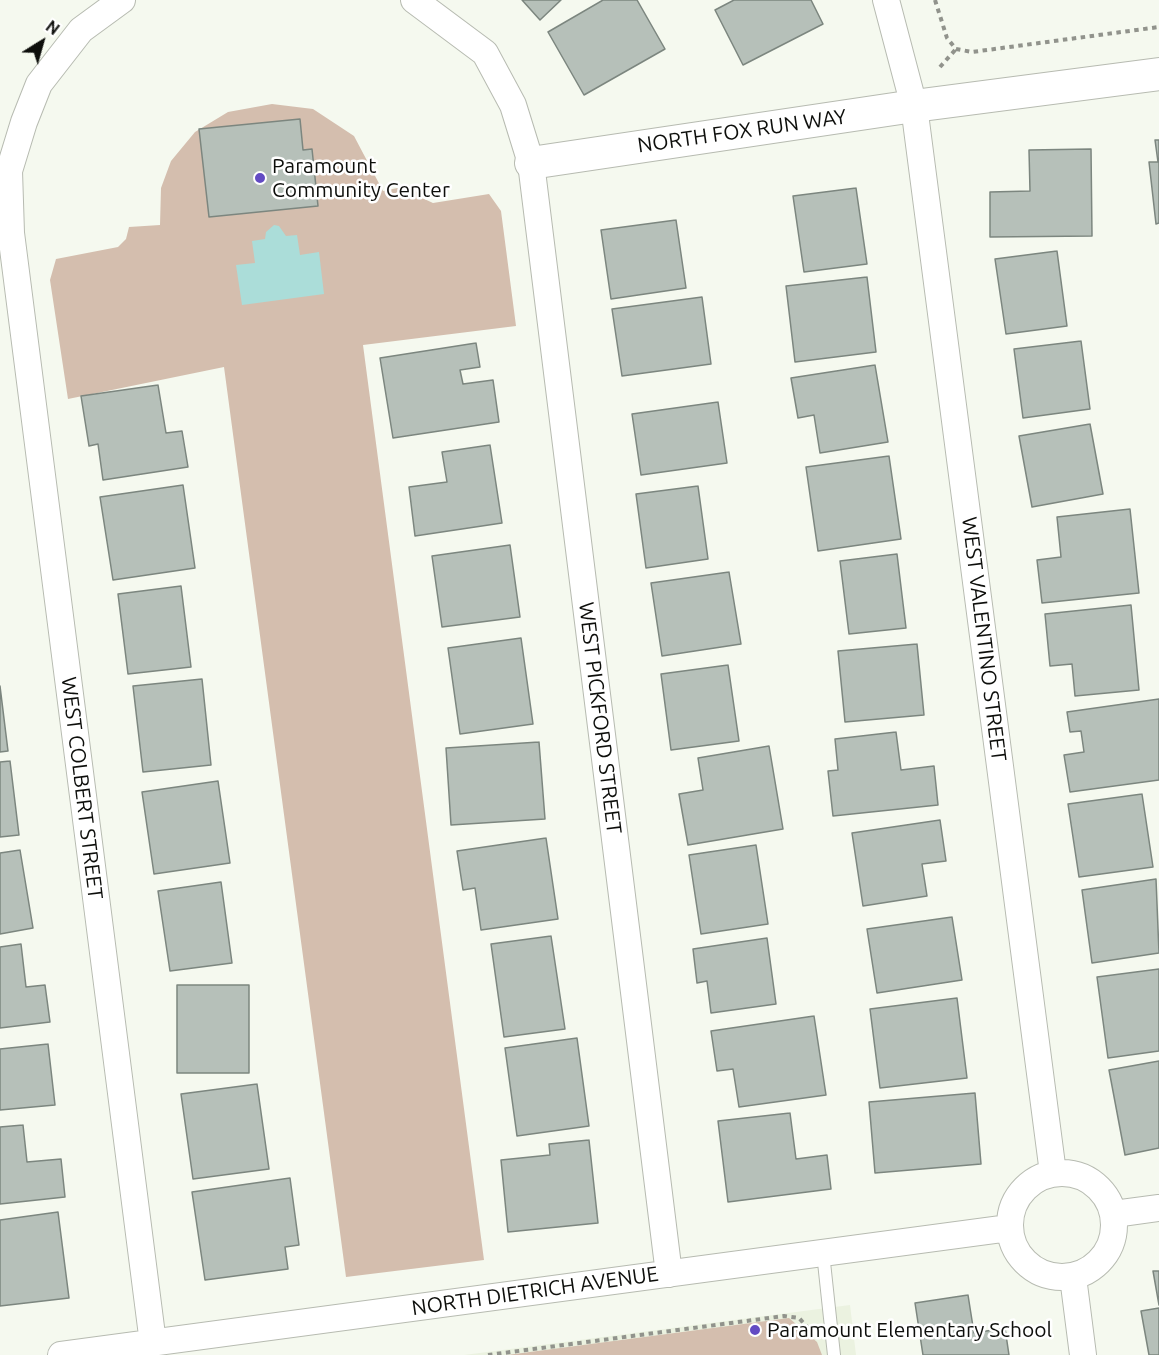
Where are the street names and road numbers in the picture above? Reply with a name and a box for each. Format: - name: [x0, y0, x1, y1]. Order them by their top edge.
- street label: NORTH FOX RUN WAY: [636, 104, 848, 158]
- street label: WEST VALENTINO STREET: [956, 515, 1012, 763]
- street label: WEST PICKFORD STREET: [573, 601, 627, 835]
- street label: WEST COLBERT STREET: [56, 675, 108, 901]
- street label: NORTH DIETRICH AVENUE: [410, 1261, 660, 1321]

